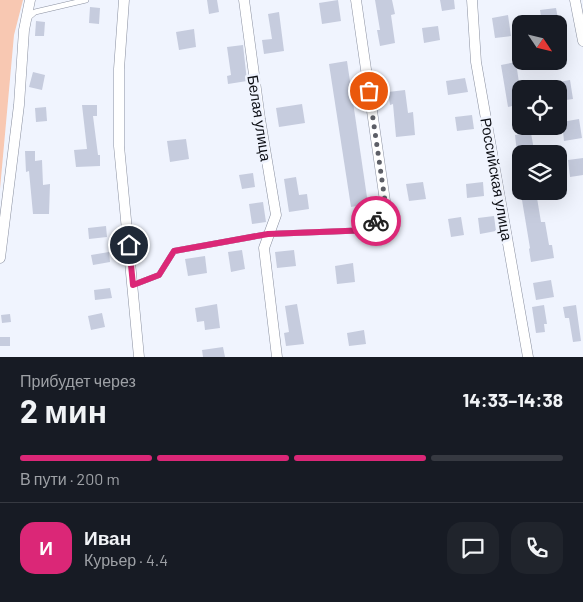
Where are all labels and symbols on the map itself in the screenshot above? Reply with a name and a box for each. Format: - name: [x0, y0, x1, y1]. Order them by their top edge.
- north arrow: [512, 15, 568, 70]
- pin: [348, 70, 390, 112]
- street label: Белая улица: [244, 74, 276, 163]
- street label: Российская улица: [477, 116, 517, 243]
- courier: [351, 196, 401, 246]
- pin: [108, 224, 150, 266]

